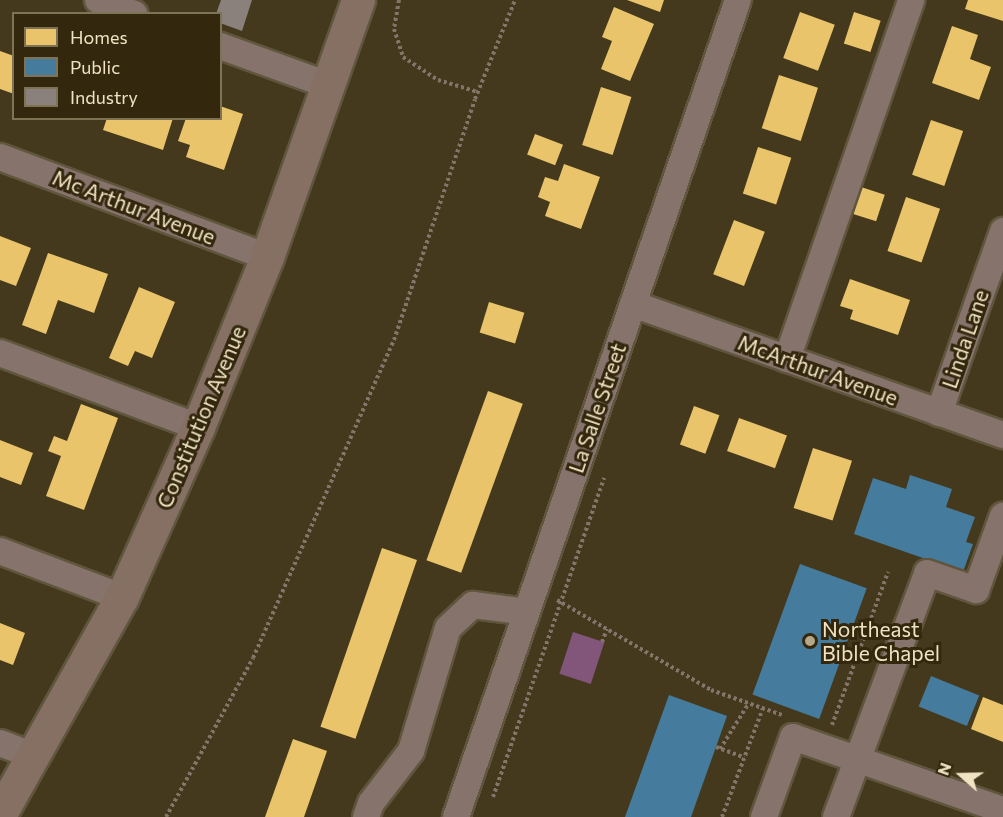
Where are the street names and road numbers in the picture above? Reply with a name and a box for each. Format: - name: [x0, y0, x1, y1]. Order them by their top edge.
- street label: Mc Arthur Avenue: [49, 164, 219, 250]
- street label: Linda Lane: [936, 286, 994, 392]
- street label: Constitution Avenue: [151, 322, 251, 512]
- street label: McArthur Avenue: [735, 329, 901, 411]
- street label: La Salle Street: [563, 340, 631, 476]

